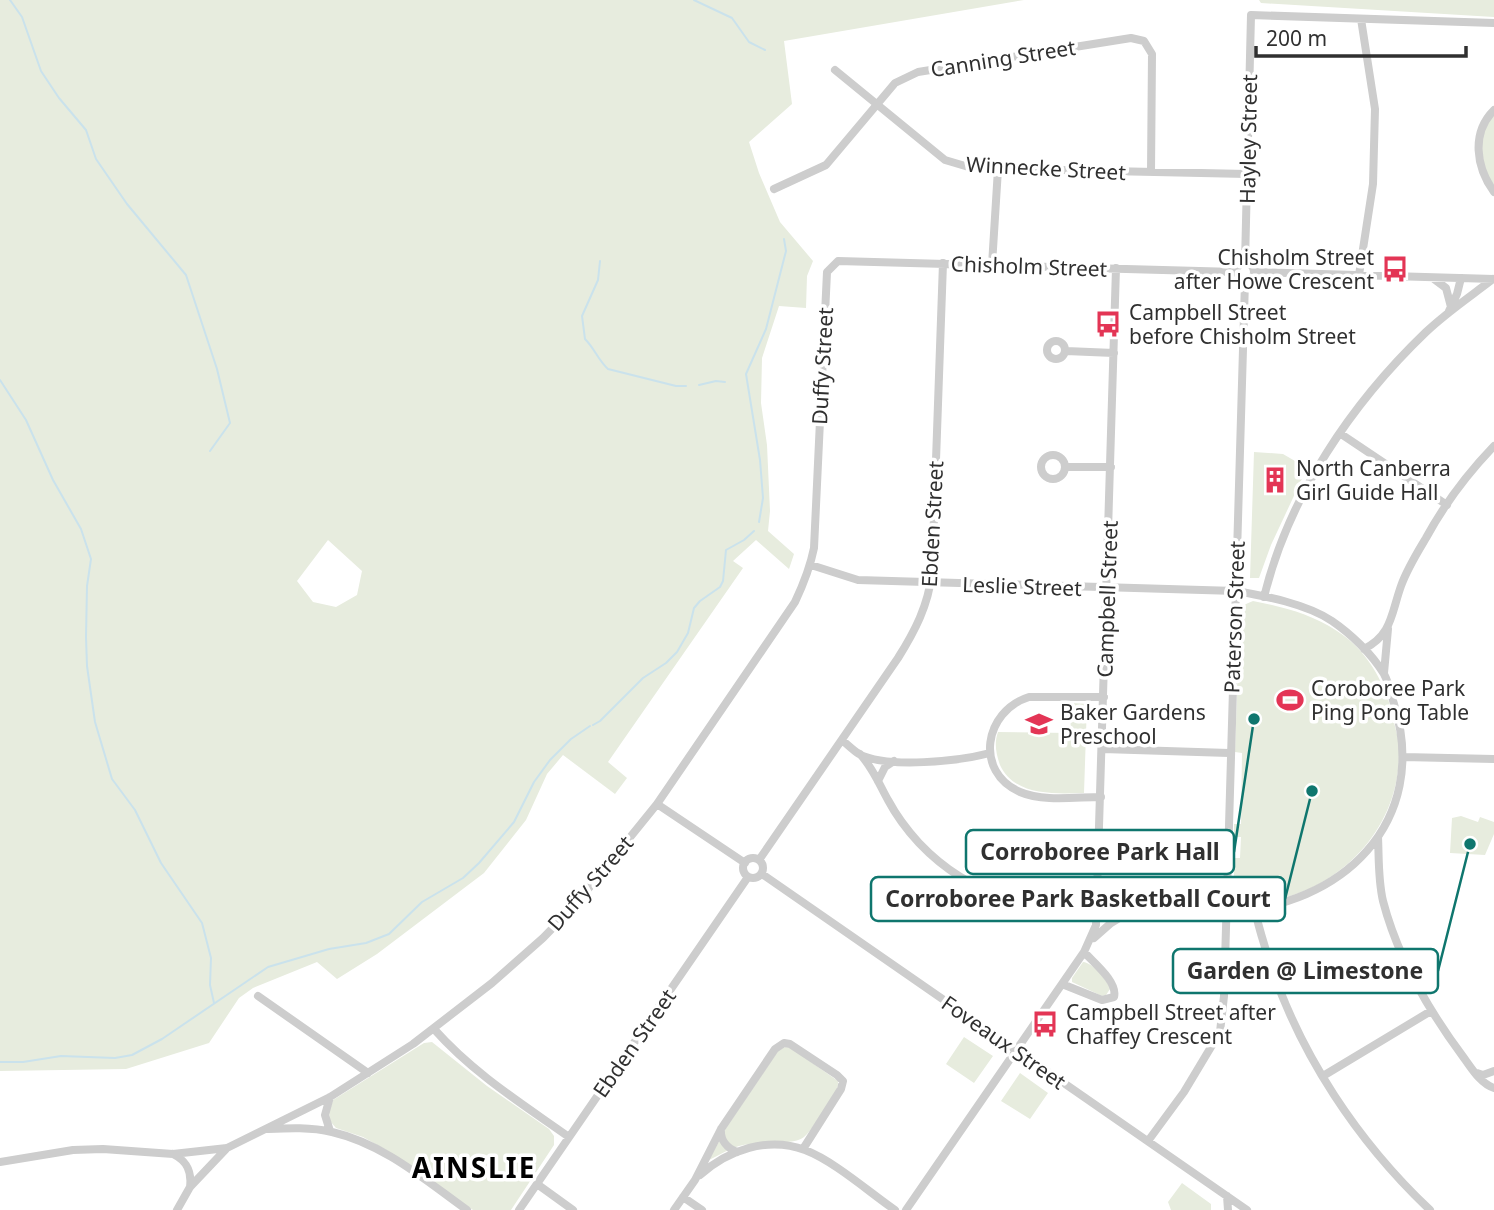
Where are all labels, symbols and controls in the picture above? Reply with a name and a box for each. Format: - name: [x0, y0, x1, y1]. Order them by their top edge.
- scale bar: [1256, 14, 1466, 58]
- text: 200 m: [1266, 24, 1327, 52]
- street label: Canning Street: [929, 33, 1078, 83]
- street label: Hayley Street: [1233, 74, 1263, 204]
- street label: Winnecke Street: [965, 150, 1127, 186]
- place label: Chisholm Street after Howe Crescent: [1174, 243, 1374, 295]
- street label: Chisholm Street: [950, 249, 1108, 283]
- bus stop icon: Chisholm Street after Howe Crescent: [1380, 254, 1410, 284]
- place label: Campbell Street before Chisholm Street: [1129, 298, 1356, 350]
- street label: Duffy Street: [805, 306, 839, 425]
- bus stop icon: Campbell Street before Chisholm Street: [1093, 309, 1123, 339]
- place label: North Canberra Girl Guide Hall: [1296, 454, 1451, 506]
- street label: Ebden Street: [915, 460, 949, 588]
- building icon: North Canberra Girl Guide Hall: [1260, 465, 1290, 495]
- street label: Campbell Street: [1090, 519, 1124, 678]
- street label: Paterson Street: [1217, 540, 1251, 694]
- street label: Leslie Street: [962, 570, 1083, 602]
- place label: Coroboree Park Ping Pong Table: [1311, 674, 1469, 726]
- sports icon: Coroboree Park Ping Pong Table: [1275, 685, 1305, 715]
- place label: Baker Gardens Preschool: [1060, 698, 1206, 750]
- school or university icon: Baker Gardens Preschool: [1024, 709, 1054, 739]
- street label: Duffy Street: [541, 829, 639, 937]
- callout: Corroboree Park Hall: [966, 830, 1234, 874]
- text: Corroboree Park Hall: [980, 835, 1220, 867]
- callout: Corroboree Park Basketball Court: [871, 877, 1285, 921]
- text: Corroboree Park Basketball Court: [885, 882, 1271, 914]
- callout: Garden @ Limestone: [1173, 949, 1438, 993]
- text: Garden @ Limestone: [1187, 954, 1423, 986]
- street label: Ebden Street: [586, 983, 682, 1103]
- street label: Foveaux Street: [936, 989, 1072, 1095]
- place label: Campbell Street after Chaffey Crescent: [1066, 998, 1276, 1050]
- bus stop icon: Campbell Street after Chaffey Crescent: [1030, 1009, 1060, 1039]
- district label: AINSLIE: [412, 1148, 536, 1186]

